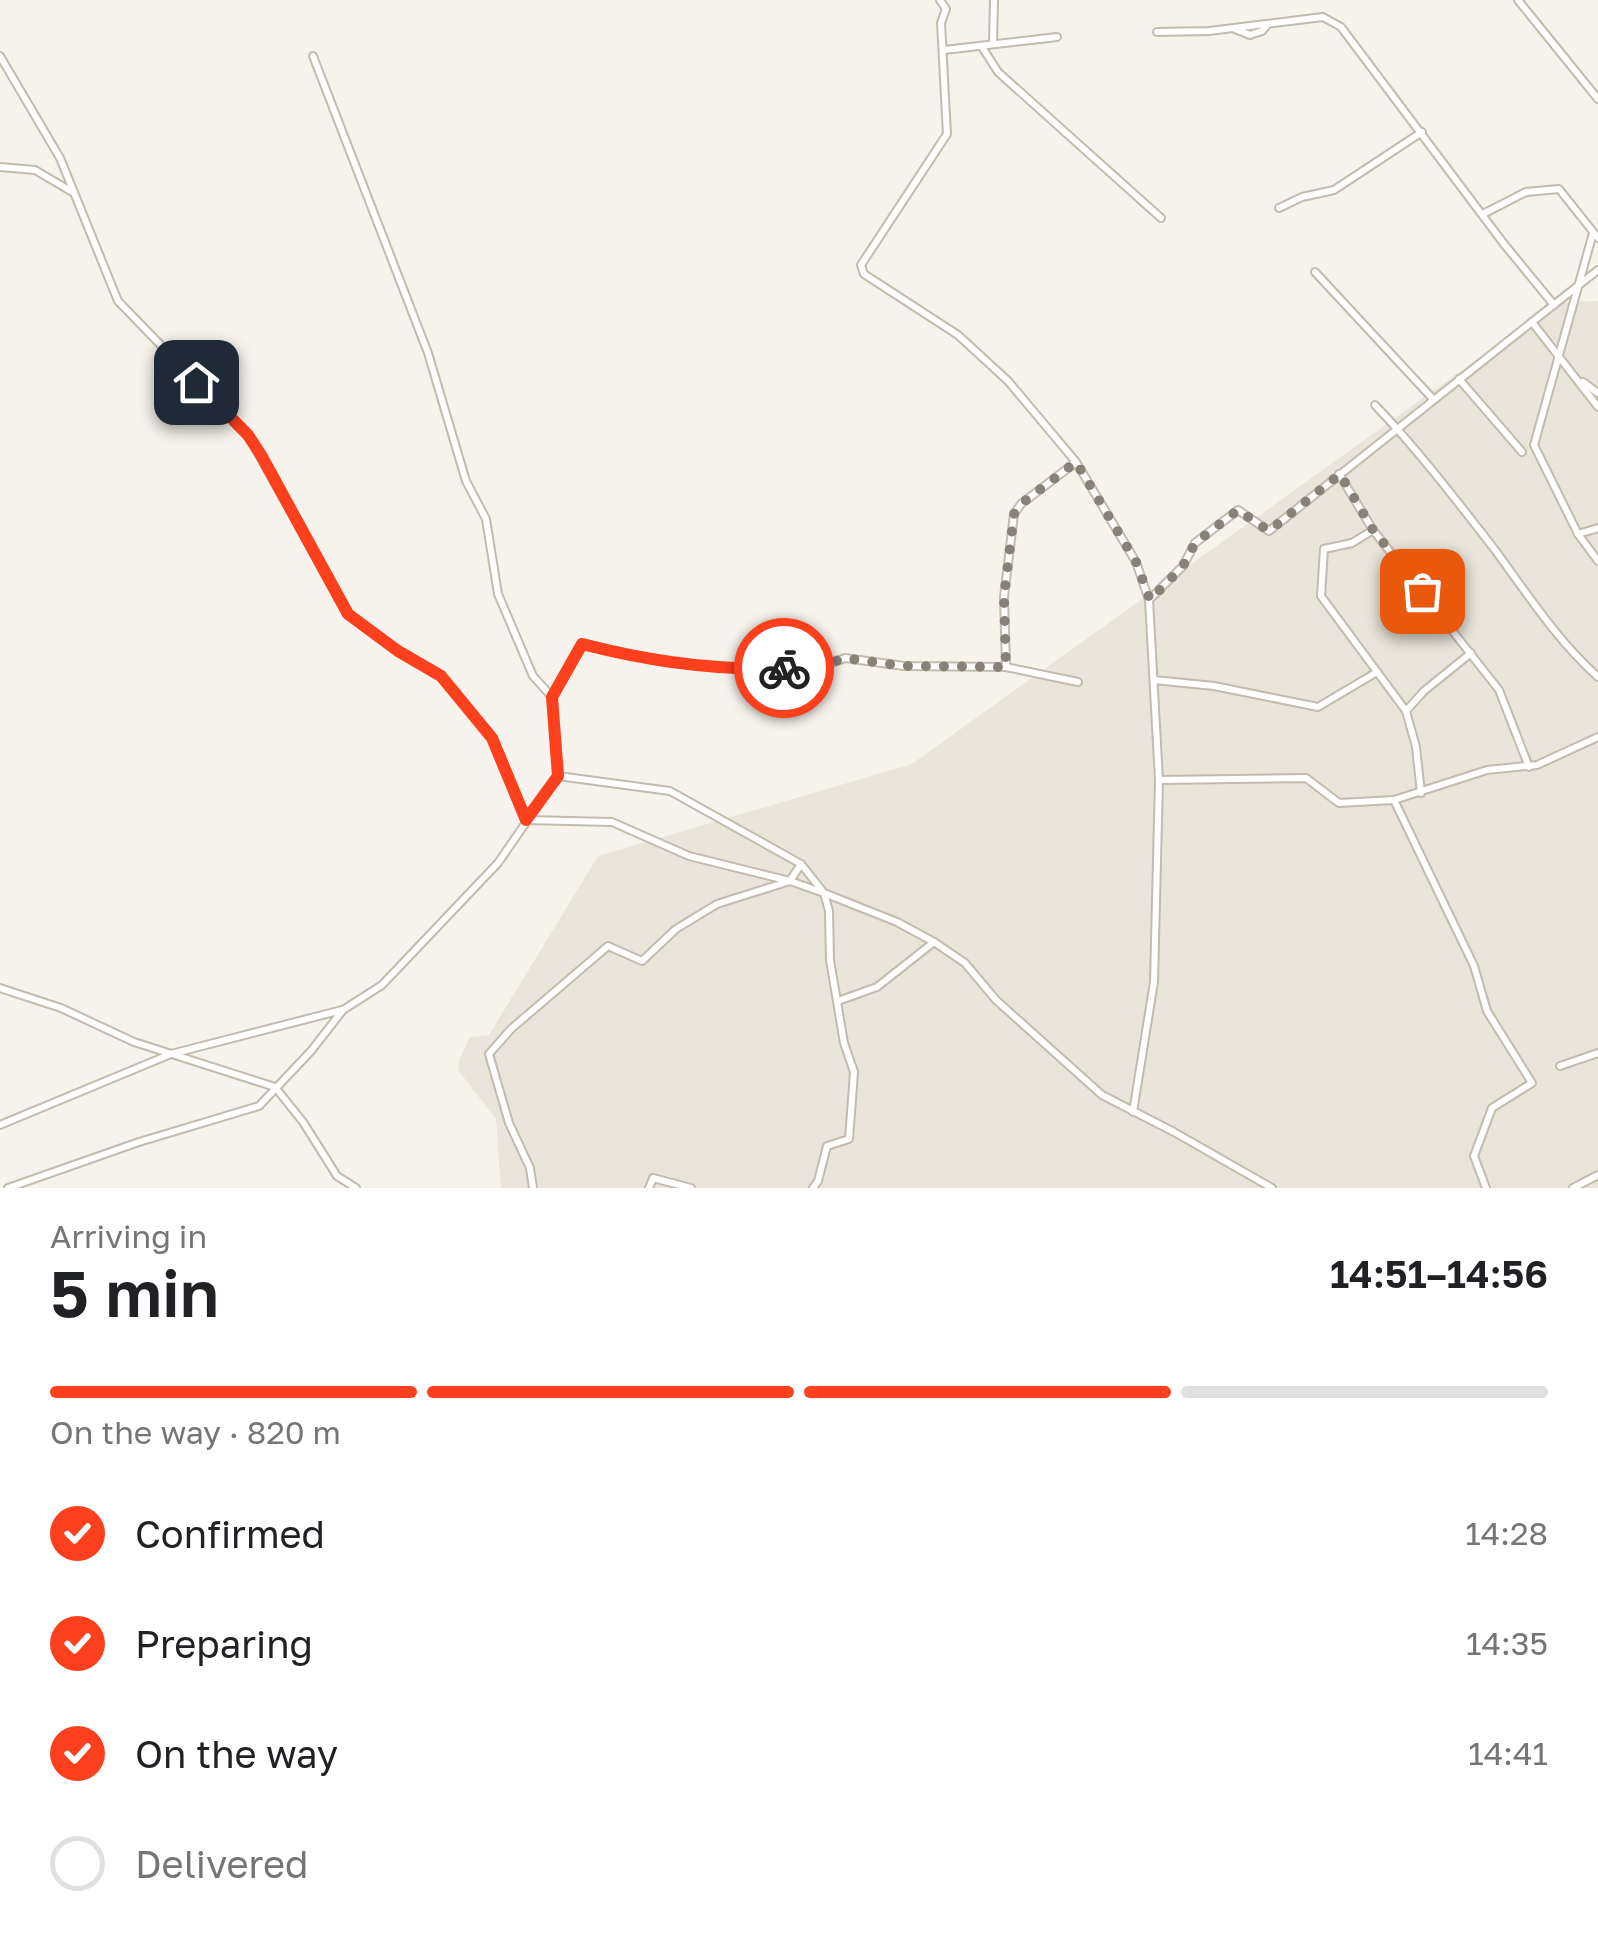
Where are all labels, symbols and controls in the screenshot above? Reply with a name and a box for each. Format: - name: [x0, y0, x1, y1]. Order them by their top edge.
- pin: [154, 340, 239, 425]
- icon: home: [169, 355, 224, 410]
- pin: [1380, 549, 1465, 634]
- icon: bag: [1395, 564, 1450, 619]
- courier: [734, 618, 834, 718]
- icon: bike: [757, 641, 812, 696]
- text: Arriving in: [50, 1217, 207, 1255]
- text: 14:51–14:56: [1330, 1251, 1548, 1296]
- text: 5 min: [50, 1253, 219, 1331]
- text: On the way · 820 m: [50, 1413, 341, 1451]
- icon: check: [50, 1506, 105, 1561]
- text: Confirmed: [135, 1511, 325, 1556]
- text: 14:28: [1465, 1514, 1548, 1552]
- icon: check: [50, 1616, 105, 1671]
- text: Preparing: [135, 1621, 313, 1666]
- text: 14:35: [1466, 1624, 1548, 1662]
- icon: check: [50, 1726, 105, 1781]
- text: On the way: [135, 1731, 338, 1776]
- text: 14:41: [1468, 1734, 1548, 1772]
- text: Delivered: [135, 1841, 308, 1886]

